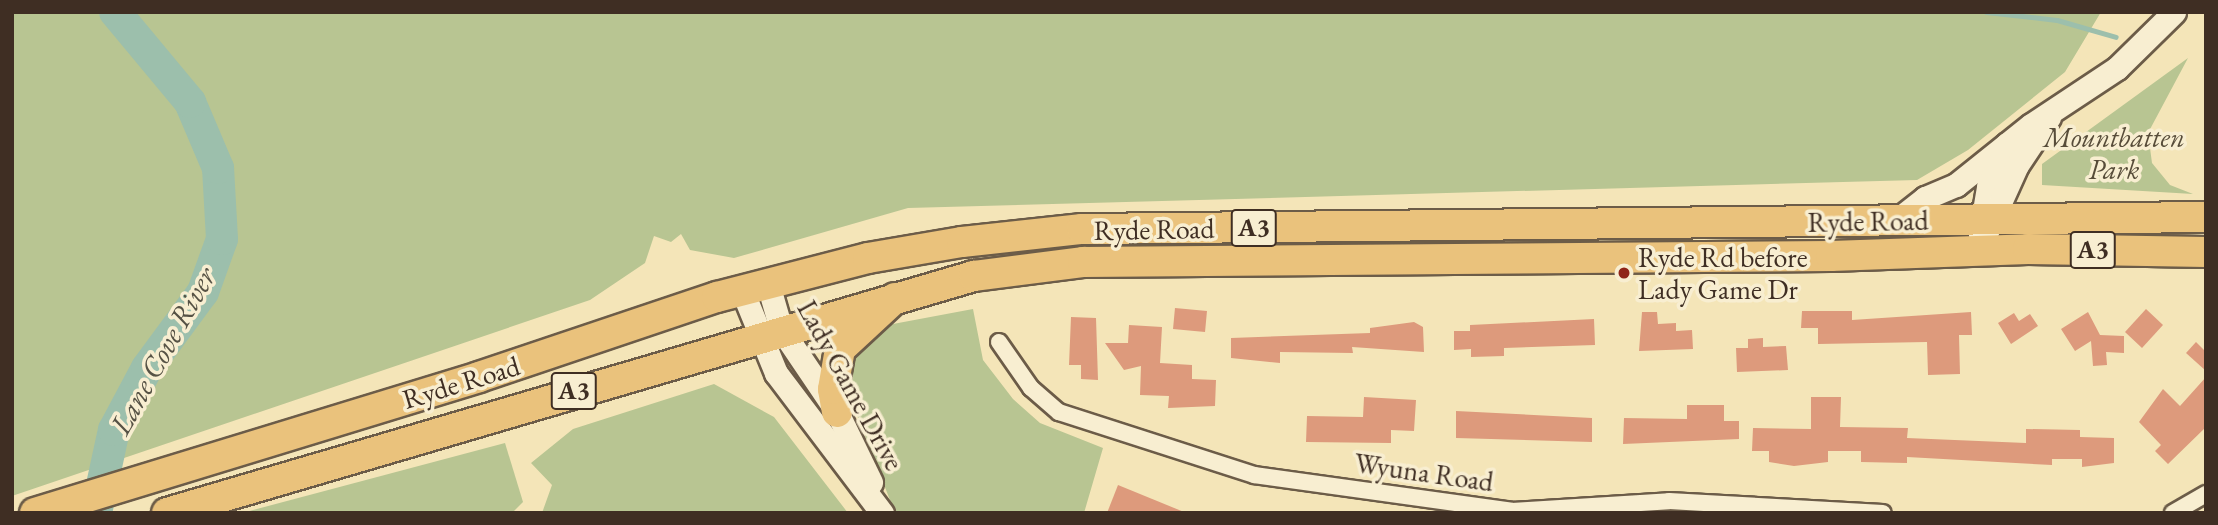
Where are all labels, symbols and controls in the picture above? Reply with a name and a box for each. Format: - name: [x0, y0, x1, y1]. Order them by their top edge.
- park label: Mountbatten Park: [2043, 120, 2185, 186]
- street label: Ryde Road: [1807, 203, 1929, 239]
- road number: A3: [1230, 205, 1278, 250]
- street label: Ryde Road: [1093, 211, 1215, 247]
- road number: A3: [2068, 228, 2118, 272]
- place label: Ryde Rd before Lady Game Dr: [1638, 240, 1808, 306]
- water label: Lane Cove River: [102, 261, 224, 441]
- marker: Ryde Rd before Lady Game Dr: [1616, 265, 1632, 281]
- street label: Lady Game Drive: [790, 294, 912, 476]
- street label: Ryde Road: [398, 348, 524, 416]
- road number: A3: [550, 368, 598, 414]
- street label: Wyuna Road: [1352, 446, 1496, 498]

